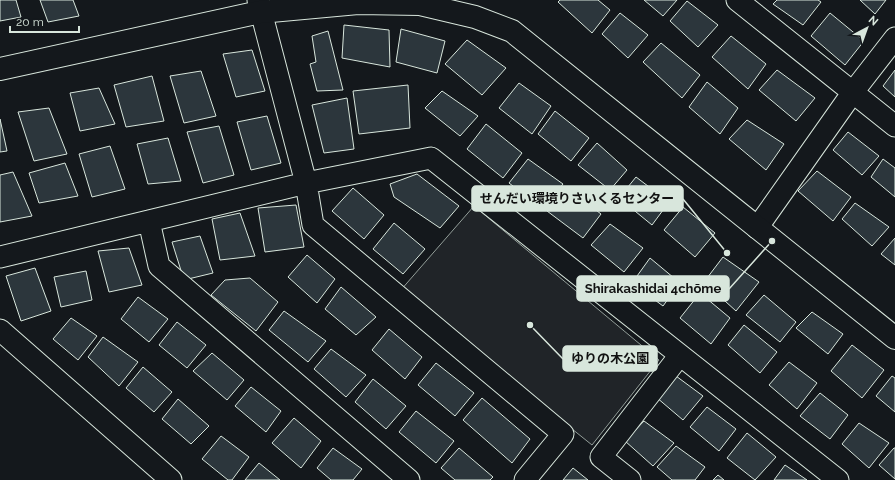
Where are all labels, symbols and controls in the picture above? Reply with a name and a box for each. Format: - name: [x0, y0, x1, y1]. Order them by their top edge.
- scale bar: [10, 8, 79, 34]
- north arrow: [847, 8, 887, 48]
- text: N: [866, 13, 881, 28]
- text: 20 m: [16, 15, 44, 29]
- callout: せんだい環境りさいくるセンター: [472, 186, 683, 211]
- text: せんだい環境りさいくるセンター: [480, 191, 674, 206]
- callout: Shirakashidai 4chōme: [577, 276, 729, 301]
- text: Shirakashidai 4chōme: [585, 281, 721, 296]
- callout: ゆりの木公園: [563, 346, 657, 371]
- text: ゆりの木公園: [571, 351, 649, 366]

